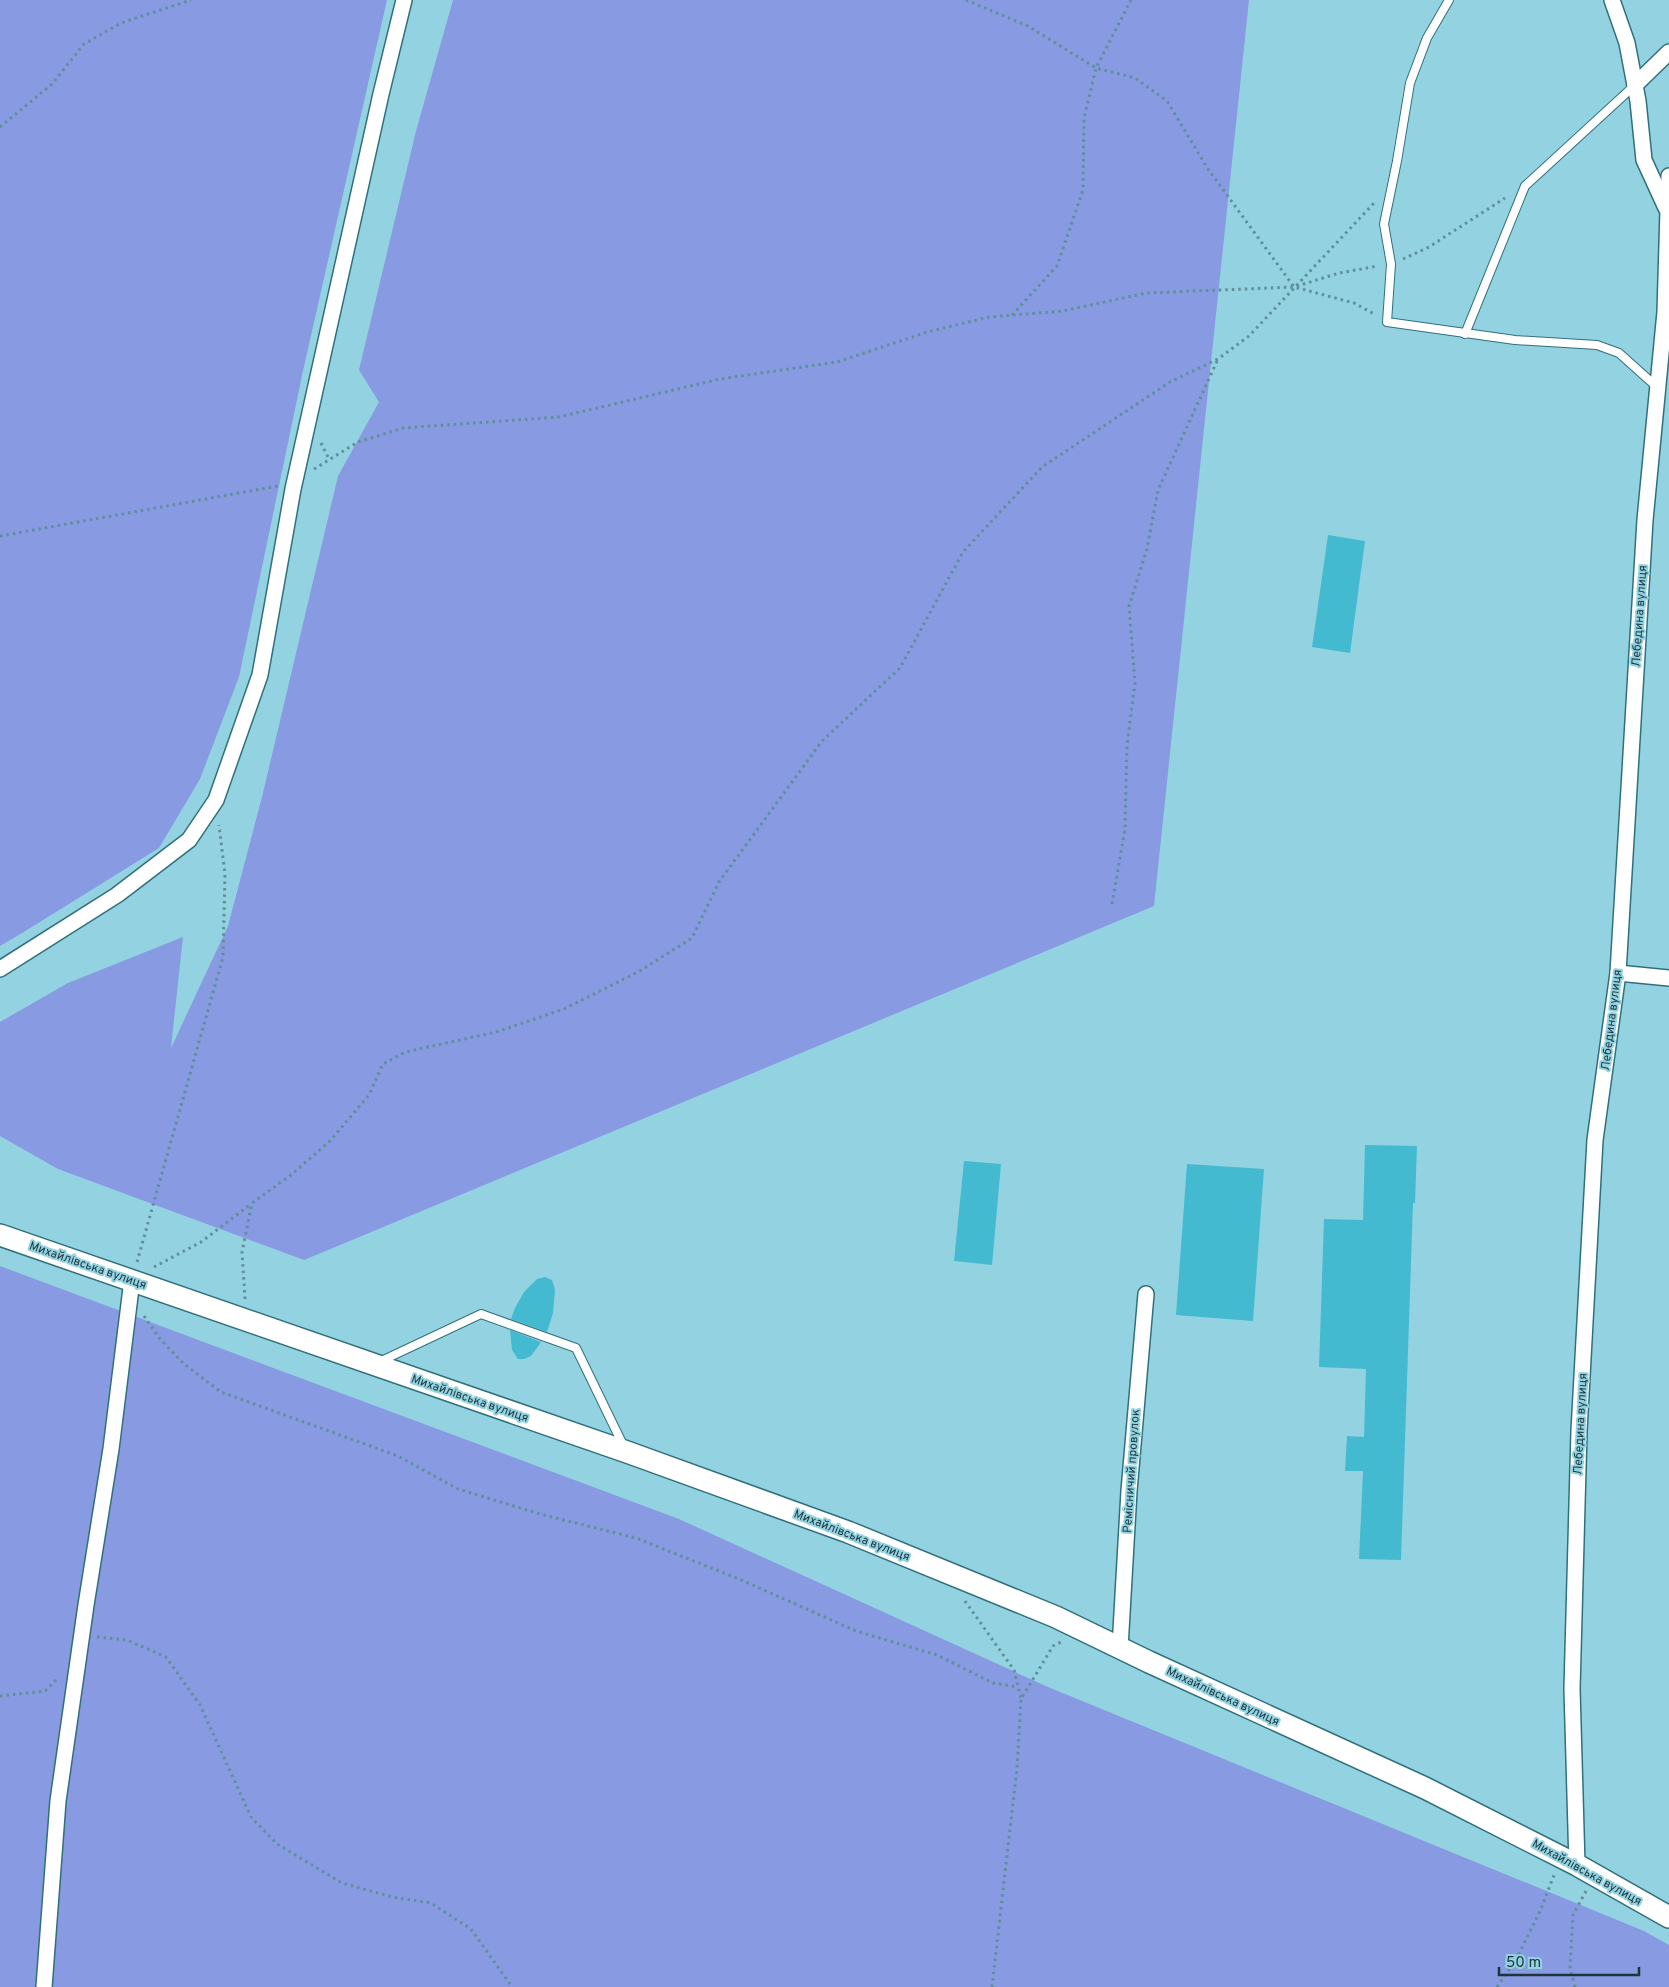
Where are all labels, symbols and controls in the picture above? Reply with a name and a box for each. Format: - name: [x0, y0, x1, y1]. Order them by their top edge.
- street label: Лебедина вулиця: [1628, 565, 1652, 667]
- street label: Лебедина вулиця: [1598, 969, 1626, 1072]
- street label: Михайлівська вулиця: [27, 1238, 149, 1294]
- street label: Михайлівська вулиця: [409, 1371, 531, 1427]
- street label: Лебедина вулиця: [1570, 1373, 1592, 1475]
- street label: Ремісничий провулок: [1120, 1409, 1144, 1533]
- street label: Михайлівська вулиця: [791, 1506, 912, 1565]
- street label: Михайлівська вулиця: [1163, 1664, 1282, 1730]
- street label: Михайлівська вулиця: [1529, 1836, 1644, 1910]
- scale bar: [1499, 1944, 1639, 1976]
- text: 50 m: [1506, 1954, 1541, 1973]

